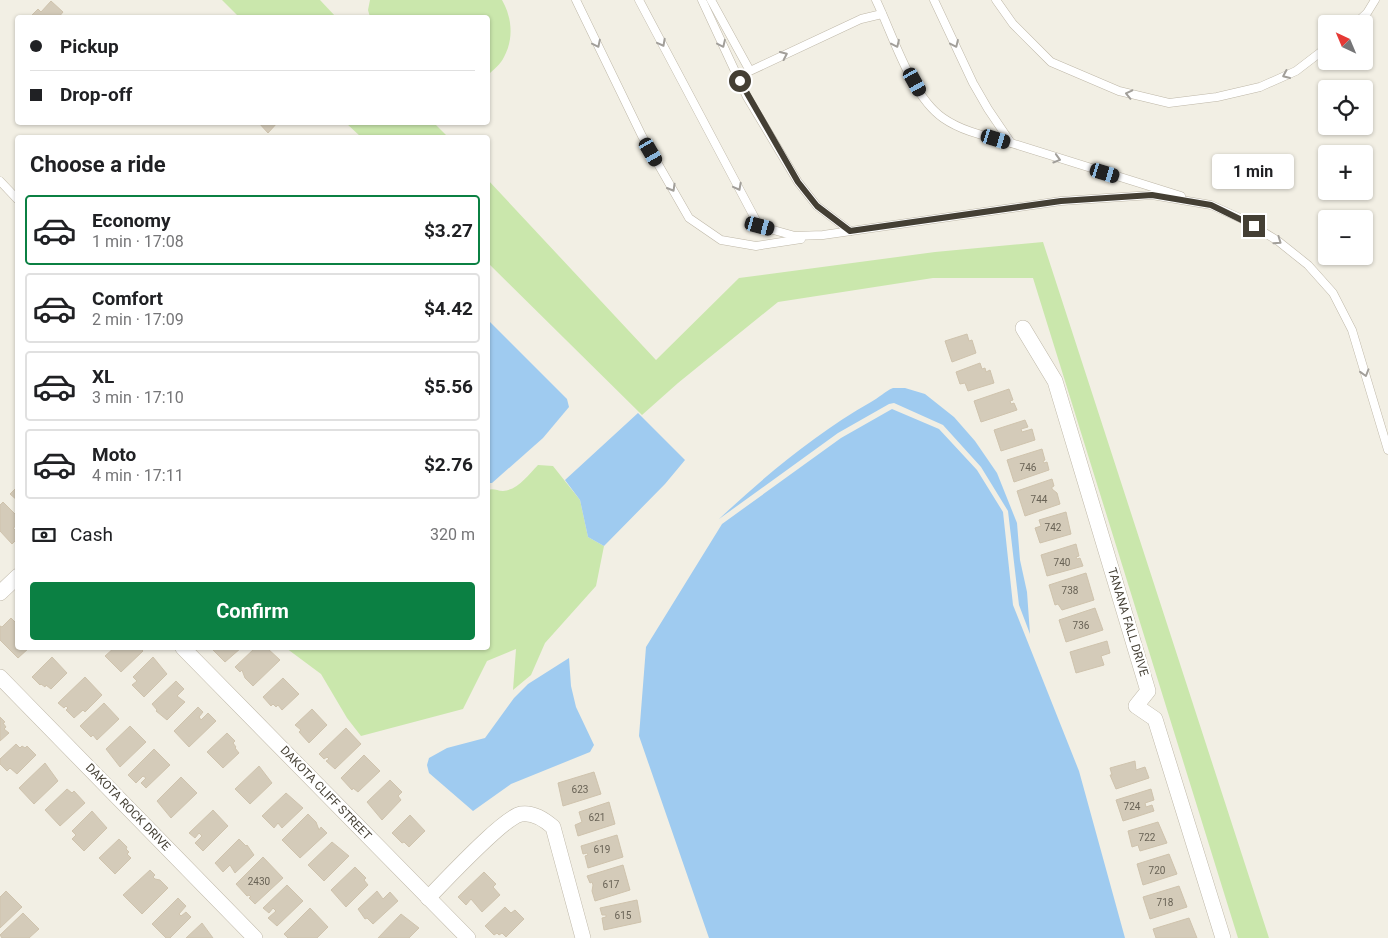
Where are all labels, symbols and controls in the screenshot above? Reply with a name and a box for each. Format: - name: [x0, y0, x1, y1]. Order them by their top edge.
- north arrow: [1318, 15, 1372, 70]
- map controls: [1318, 15, 1373, 265]
- text: Pickup: [60, 35, 119, 58]
- one-way arrow: [656, 38, 666, 47]
- one-way arrow: [591, 39, 601, 48]
- one-way arrow: [716, 39, 727, 48]
- one-way arrow: [890, 39, 901, 48]
- one-way arrow: [949, 39, 959, 48]
- one-way arrow: [779, 50, 788, 61]
- car: [901, 65, 928, 99]
- one-way arrow: [1282, 69, 1291, 80]
- route start: [729, 70, 751, 92]
- button: locate: [1318, 80, 1373, 135]
- text: Drop-off: [60, 83, 132, 106]
- one-way arrow: [1124, 89, 1133, 100]
- car: [979, 127, 1012, 151]
- car: [637, 135, 664, 169]
- button: +: [1318, 145, 1373, 200]
- text: Choose a ride: [30, 152, 166, 177]
- one-way arrow: [1052, 153, 1061, 163]
- callout: 1 min: [1213, 154, 1295, 188]
- car: [1088, 161, 1121, 185]
- text: 1 min: [1233, 162, 1273, 181]
- one-way arrow: [732, 181, 742, 190]
- one-way arrow: [665, 183, 675, 192]
- icon: car: [32, 208, 77, 253]
- text: Economy: [92, 209, 171, 232]
- button: −: [1318, 210, 1373, 265]
- car: [743, 215, 776, 237]
- route end: [1243, 215, 1265, 237]
- text: $3.27: [424, 219, 473, 242]
- text: 1 min · 17:08: [92, 232, 184, 251]
- one-way arrow: [1272, 235, 1282, 244]
- icon: car: [32, 286, 77, 331]
- text: Comfort: [92, 287, 163, 310]
- text: $4.42: [424, 297, 473, 320]
- text: 2 min · 17:09: [92, 310, 184, 329]
- icon: car: [32, 364, 77, 409]
- text: XL: [92, 365, 114, 388]
- one-way arrow: [1360, 368, 1370, 376]
- text: $5.56: [424, 375, 473, 398]
- text: 3 min · 17:10: [92, 388, 184, 407]
- icon: car: [32, 442, 77, 487]
- text: Moto: [92, 443, 136, 466]
- text: $2.76: [424, 453, 473, 476]
- house number: 746: [1020, 462, 1037, 473]
- text: 4 min · 17:11: [92, 466, 184, 485]
- house number: 744: [1031, 494, 1048, 505]
- icon: cash: [30, 521, 58, 549]
- house number: 742: [1045, 522, 1062, 533]
- text: Cash: [70, 523, 113, 546]
- text: 320 m: [430, 525, 475, 544]
- house number: 740: [1054, 557, 1071, 568]
- street label: TANANA FALL DRIVE: [1105, 566, 1151, 678]
- button: Confirm: [30, 582, 475, 640]
- house number: 738: [1062, 585, 1079, 596]
- house number: 736: [1073, 620, 1090, 631]
- street label: DAKOTA CLIFF STREET: [278, 743, 374, 843]
- street label: DAKOTA ROCK DRIVE: [83, 761, 173, 854]
- house number: 623: [572, 784, 588, 795]
- house number: 724: [1124, 801, 1141, 812]
- house number: 621: [589, 812, 605, 823]
- house number: 722: [1139, 832, 1156, 843]
- house number: 619: [594, 844, 610, 855]
- house number: 720: [1149, 865, 1166, 876]
- house number: 2430: [248, 876, 271, 887]
- house number: 617: [603, 879, 620, 890]
- house number: 718: [1157, 897, 1174, 908]
- house number: 615: [615, 910, 632, 921]

